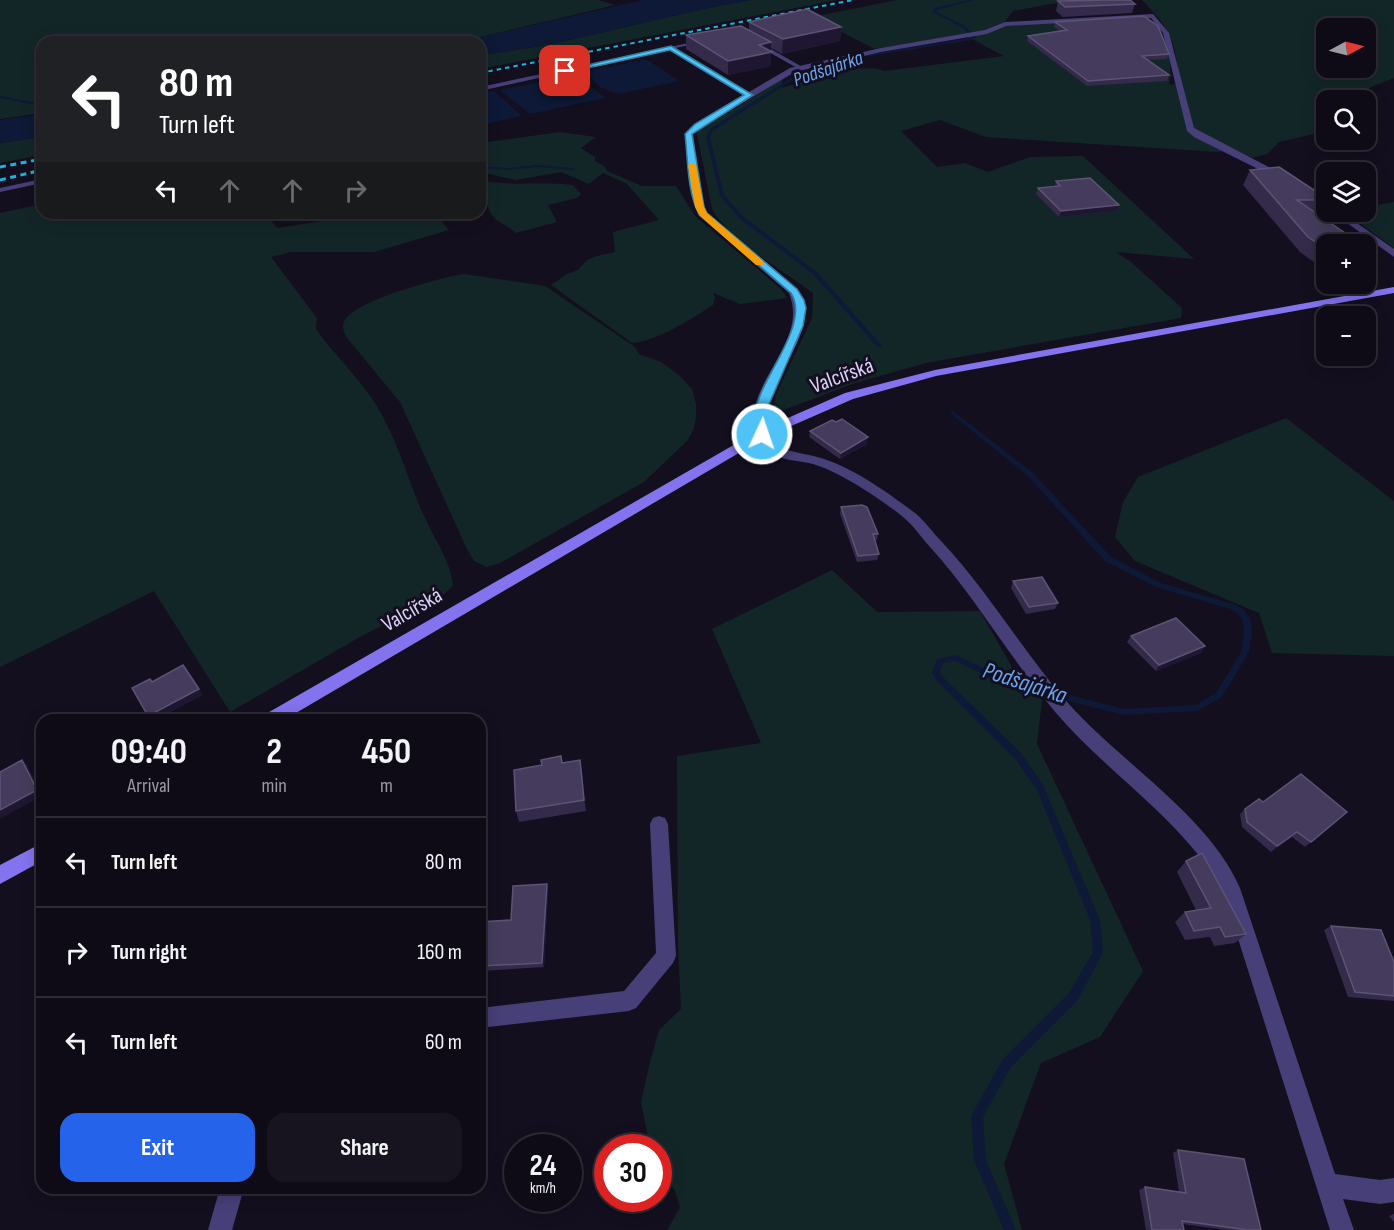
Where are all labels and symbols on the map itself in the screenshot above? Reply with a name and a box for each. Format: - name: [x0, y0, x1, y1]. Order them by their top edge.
- north arrow: [1316, 18, 1376, 78]
- pin: [539, 45, 590, 96]
- water label: Podšajárka: [790, 46, 866, 92]
- street label: Valcířská: [807, 352, 877, 400]
- position arrow: [730, 402, 794, 466]
- street label: Valcířská: [377, 582, 447, 638]
- water label: Podšajárka: [979, 656, 1071, 710]
- speed limit sign: 30: [594, 1134, 672, 1212]

